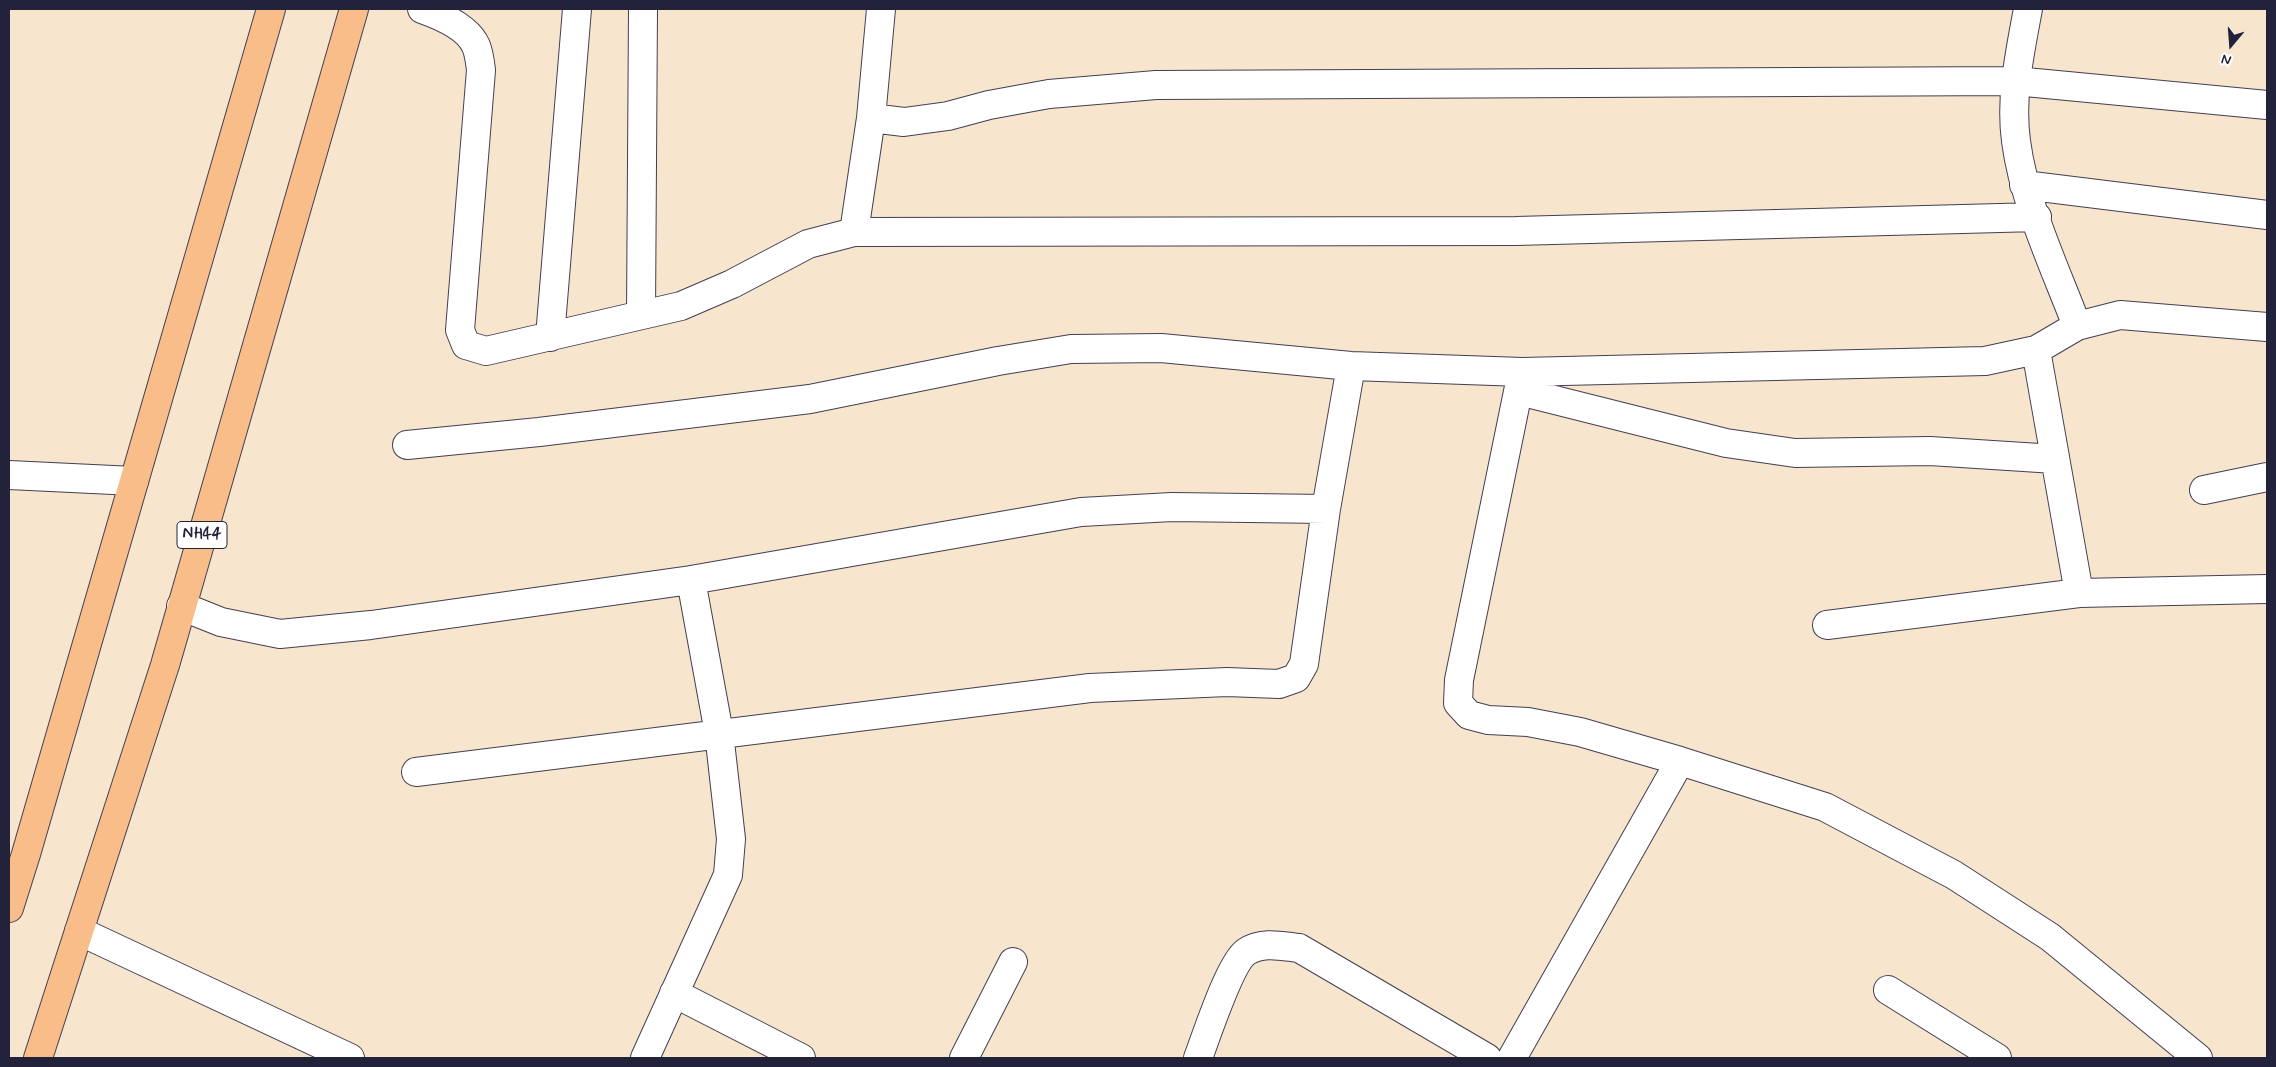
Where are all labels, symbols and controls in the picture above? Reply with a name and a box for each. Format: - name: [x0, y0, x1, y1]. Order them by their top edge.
- north arrow: [2206, 20, 2256, 70]
- text: N: [2219, 49, 2234, 69]
- road number: NH44: [177, 522, 227, 548]

